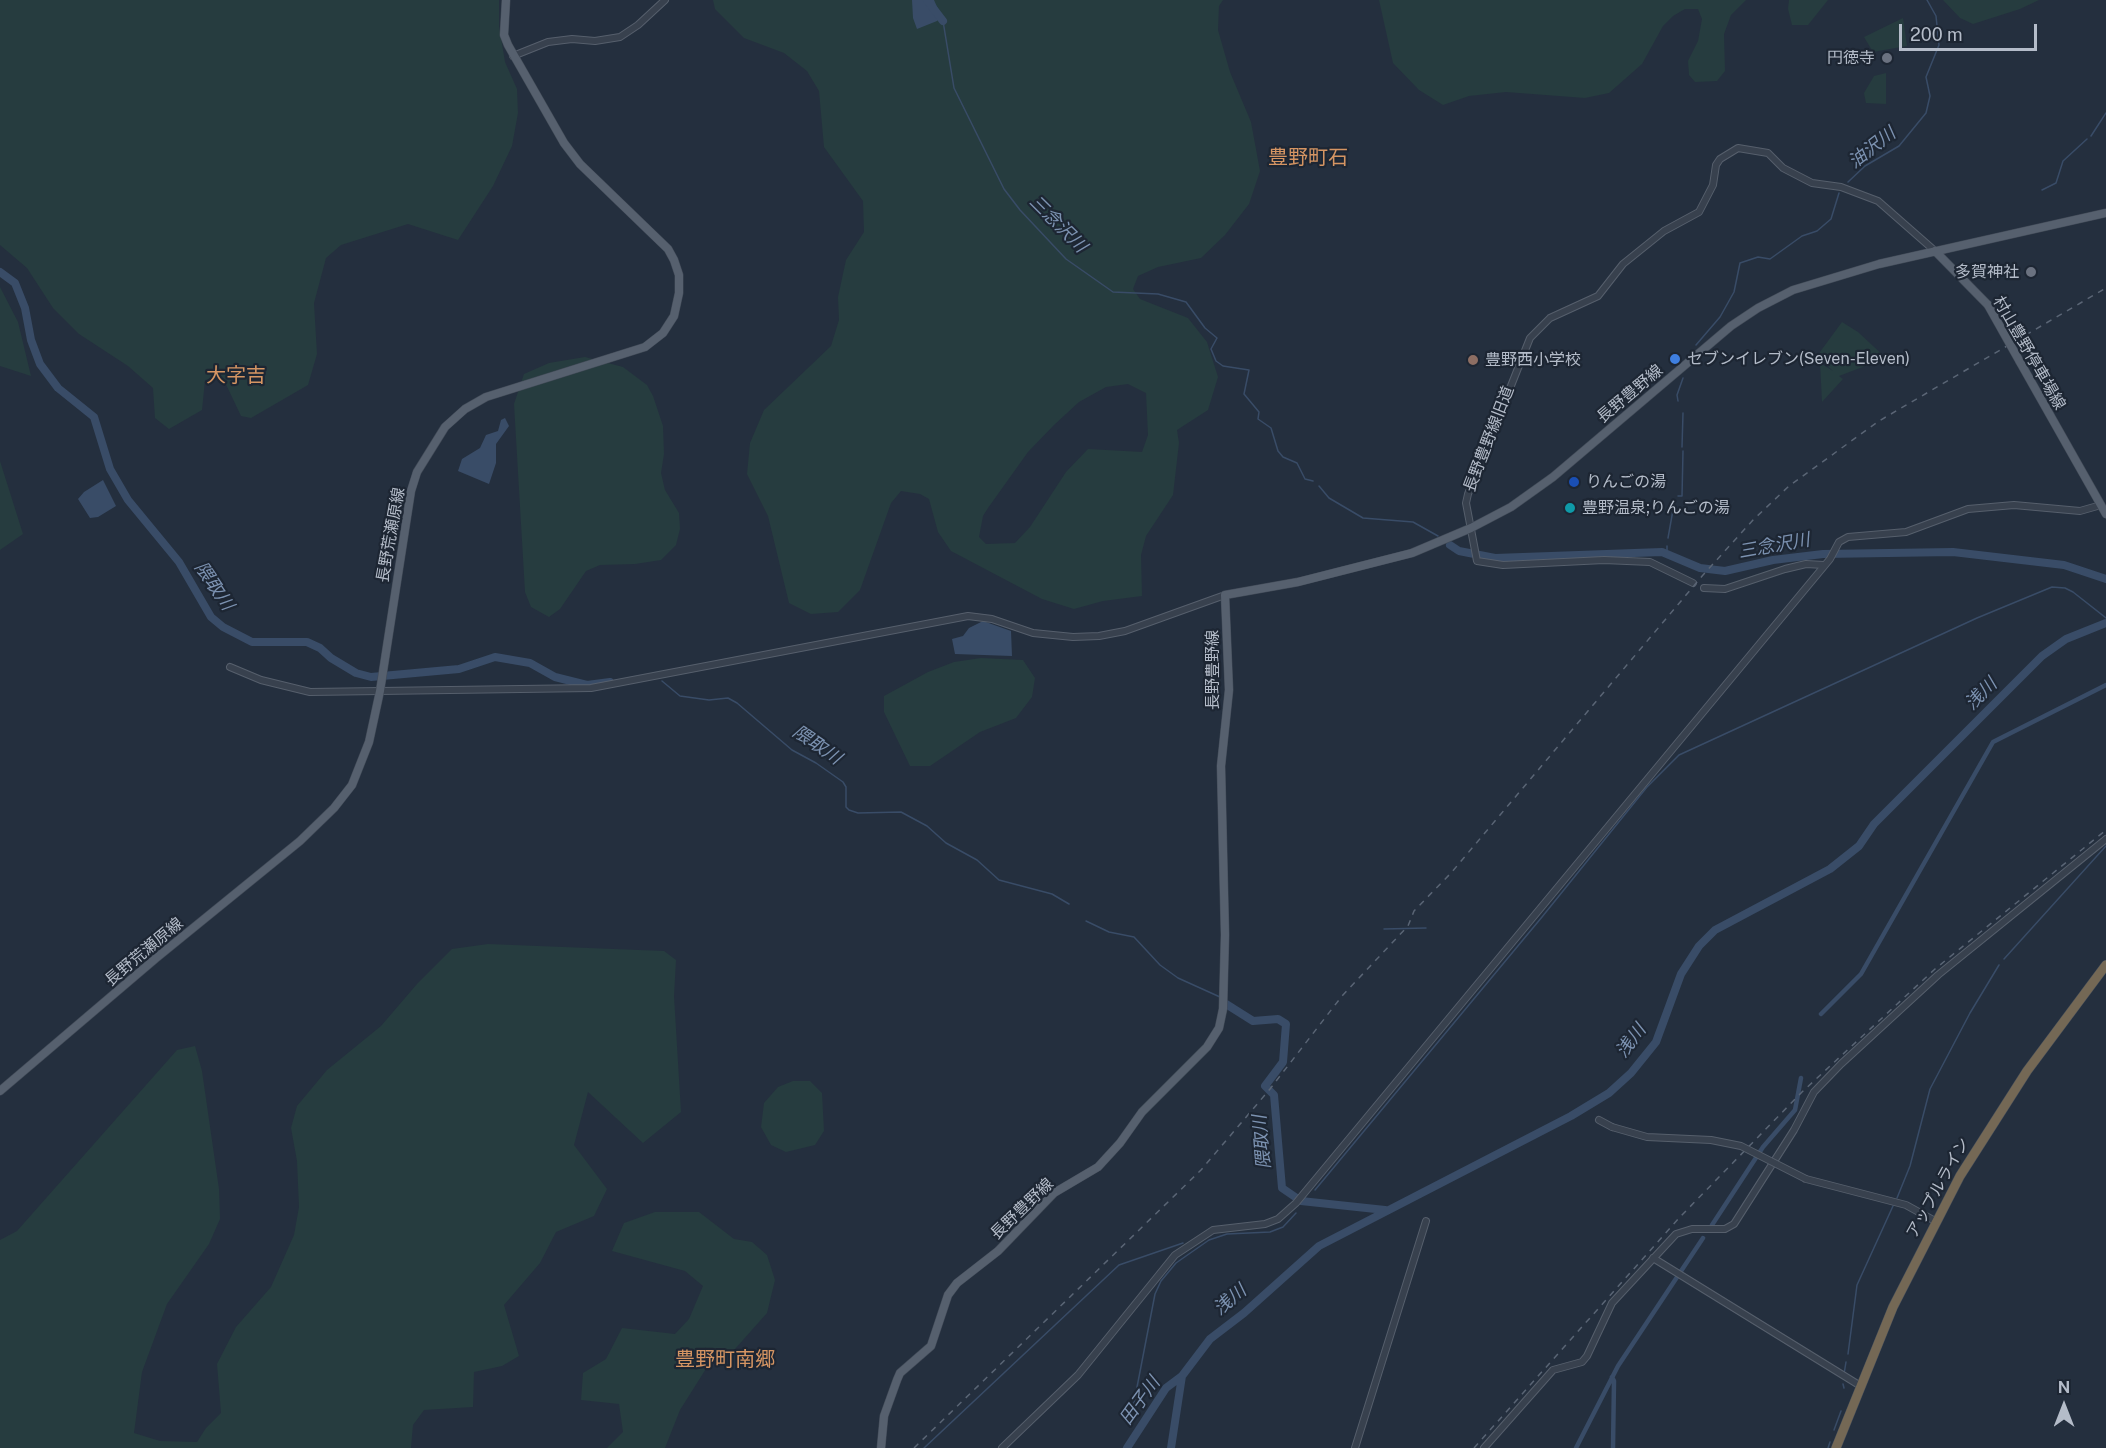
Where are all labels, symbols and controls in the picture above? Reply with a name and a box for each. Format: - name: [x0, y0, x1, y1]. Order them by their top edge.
- scale bar: [1902, 12, 2040, 50]
- text: 200 m: [1910, 24, 1963, 45]
- place label: 円徳寺: [1827, 48, 1875, 68]
- marker: 円徳寺: [1880, 51, 1894, 65]
- water label: 油沢川: [1844, 123, 1900, 173]
- district label: 豊野町石: [1268, 146, 1348, 170]
- water label: 三念沢川: [1025, 191, 1091, 257]
- place label: 多賀神社: [1955, 262, 2019, 282]
- marker: 多賀神社: [2024, 265, 2038, 279]
- street label: 村山豊野停車場線: [1989, 293, 2069, 413]
- place label: セブンイレブン(Seven-Eleven): [1687, 349, 1910, 369]
- place label: 豊野西小学校: [1485, 350, 1581, 370]
- marker: セブンイレブン(Seven-Eleven): [1668, 352, 1682, 366]
- marker: 豊野西小学校: [1466, 353, 1480, 367]
- street label: 長野豊野線: [1593, 361, 1667, 427]
- district label: 大字吉: [206, 364, 266, 388]
- street label: 長野豊野線旧道: [1460, 383, 1518, 495]
- place label: りんごの湯: [1586, 472, 1666, 492]
- marker: りんごの湯: [1567, 475, 1581, 489]
- street label: 長野荒瀬原線: [373, 486, 409, 584]
- place label: 豊野温泉;りんごの湯: [1582, 498, 1730, 518]
- marker: 豊野温泉;りんごの湯: [1563, 501, 1577, 515]
- water label: 三念沢川: [1737, 529, 1811, 563]
- water label: 隈取川: [190, 558, 238, 614]
- street label: 長野豊野線: [1203, 630, 1223, 710]
- water label: 浅川: [1961, 674, 2001, 714]
- water label: 隈取川: [789, 721, 845, 769]
- street label: 長野荒瀬原線: [101, 914, 187, 990]
- water label: 浅川: [1612, 1020, 1650, 1062]
- water label: 隈取川: [1249, 1114, 1275, 1170]
- street label: アップルライン: [1902, 1134, 1974, 1242]
- street label: 長野豊野線: [987, 1174, 1057, 1244]
- water label: 浅川: [1209, 1280, 1251, 1320]
- district label: 豊野町南郷: [675, 1348, 775, 1372]
- water label: 田子川: [1115, 1373, 1165, 1429]
- north arrow: [2034, 1376, 2094, 1436]
- text: N: [2058, 1378, 2070, 1397]

